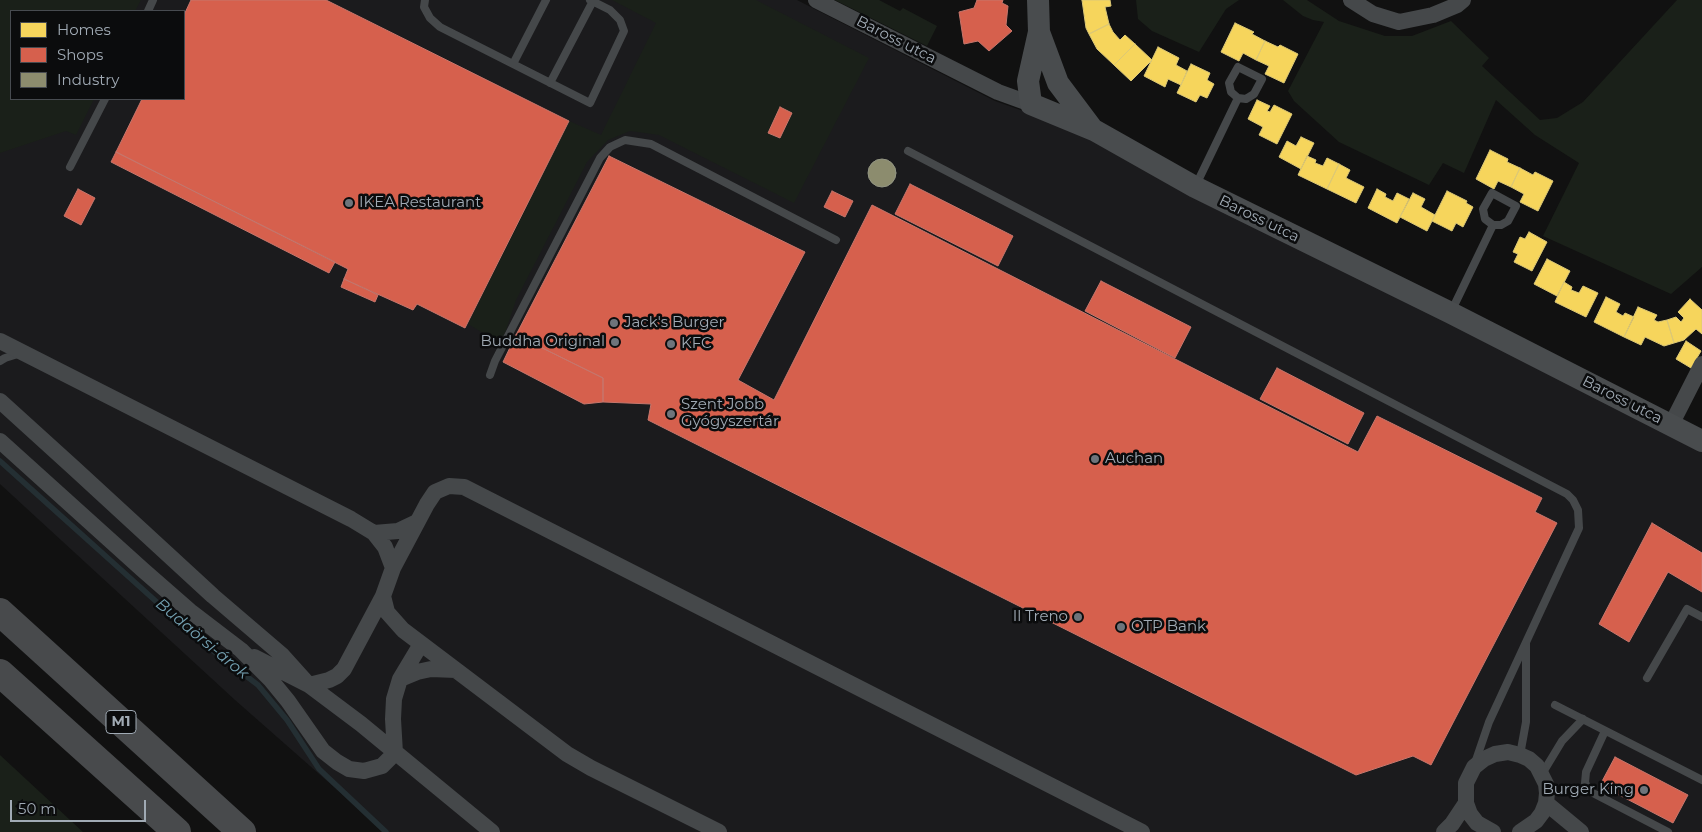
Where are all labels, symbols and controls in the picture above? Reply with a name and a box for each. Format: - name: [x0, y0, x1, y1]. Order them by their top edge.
- legend: [10, 10, 185, 100]
- street label: Baross utca: [853, 12, 939, 68]
- text: Homes: [57, 20, 111, 39]
- text: Shops: [57, 45, 103, 64]
- text: Industry: [57, 70, 119, 89]
- street label: Baross utca: [1216, 192, 1302, 246]
- place label: IKEA Restaurant: [359, 194, 481, 212]
- marker: IKEA Restaurant: [343, 197, 355, 209]
- place label: Jack's Burger: [624, 314, 725, 332]
- marker: Jack's Burger: [608, 317, 620, 329]
- place label: Buddha Original: [480, 333, 605, 351]
- place label: KFC: [681, 335, 712, 353]
- marker: Buddha Original: [609, 336, 621, 348]
- marker: KFC: [665, 338, 677, 350]
- street label: Baross utca: [1579, 372, 1665, 428]
- place label: Szent Jobb Gyógyszertár: [681, 396, 779, 431]
- marker: Szent Jobb Gyógyszertár: [665, 408, 677, 420]
- place label: Auchan: [1105, 450, 1163, 468]
- marker: Auchan: [1089, 453, 1101, 465]
- water label: Budaörsi-árok: [152, 595, 252, 683]
- place label: Il Treno: [1013, 608, 1068, 626]
- marker: Il Treno: [1072, 611, 1084, 623]
- place label: OTP Bank: [1131, 618, 1206, 636]
- marker: OTP Bank: [1115, 621, 1127, 633]
- road number: M1: [106, 710, 136, 734]
- place label: Burger King: [1542, 781, 1634, 799]
- marker: Burger King: [1638, 784, 1650, 796]
- scale bar: [12, 790, 149, 822]
- text: 50 m: [18, 799, 56, 818]

